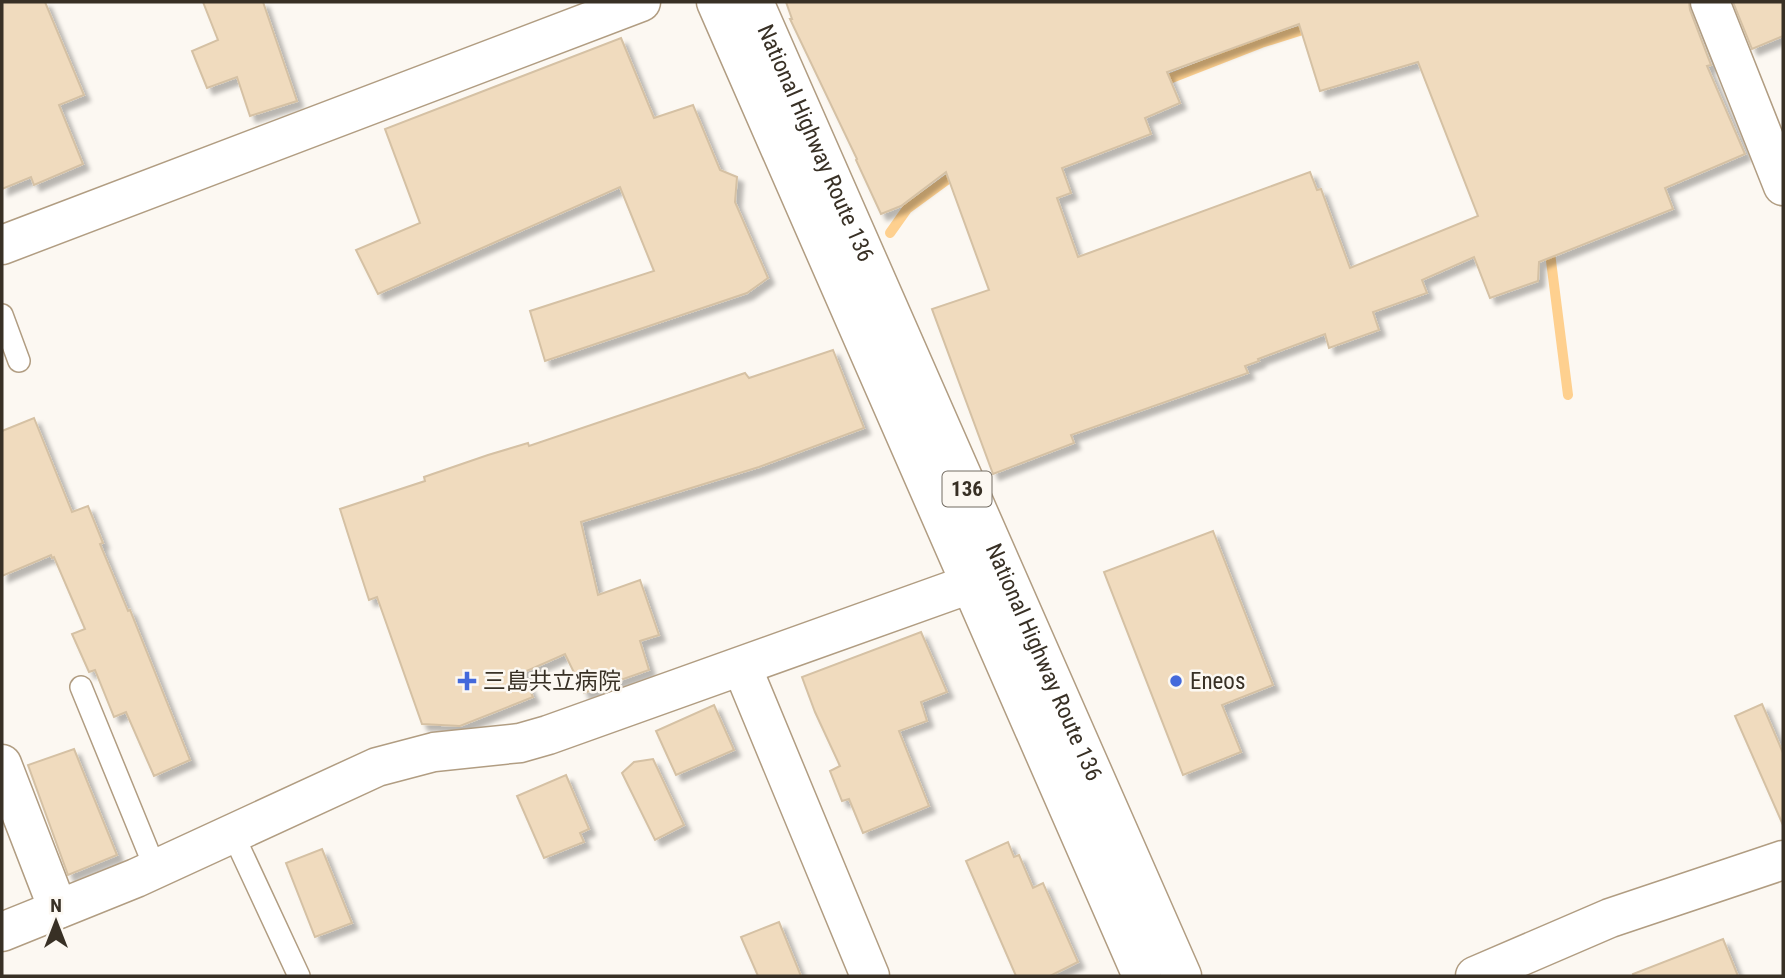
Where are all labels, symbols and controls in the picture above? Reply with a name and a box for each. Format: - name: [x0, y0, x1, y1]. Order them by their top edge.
- street label: National Highway Route 136: [752, 20, 880, 266]
- road number: 136: [942, 472, 992, 506]
- street label: National Highway Route 136: [980, 539, 1108, 785]
- place label: 三島共立病院: [483, 668, 621, 695]
- place label: Eneos: [1190, 668, 1245, 695]
- marker: 三島共立病院: [457, 671, 477, 691]
- marker: Eneos: [1168, 673, 1184, 689]
- north arrow: [21, 887, 91, 957]
- text: N: [50, 894, 62, 917]

